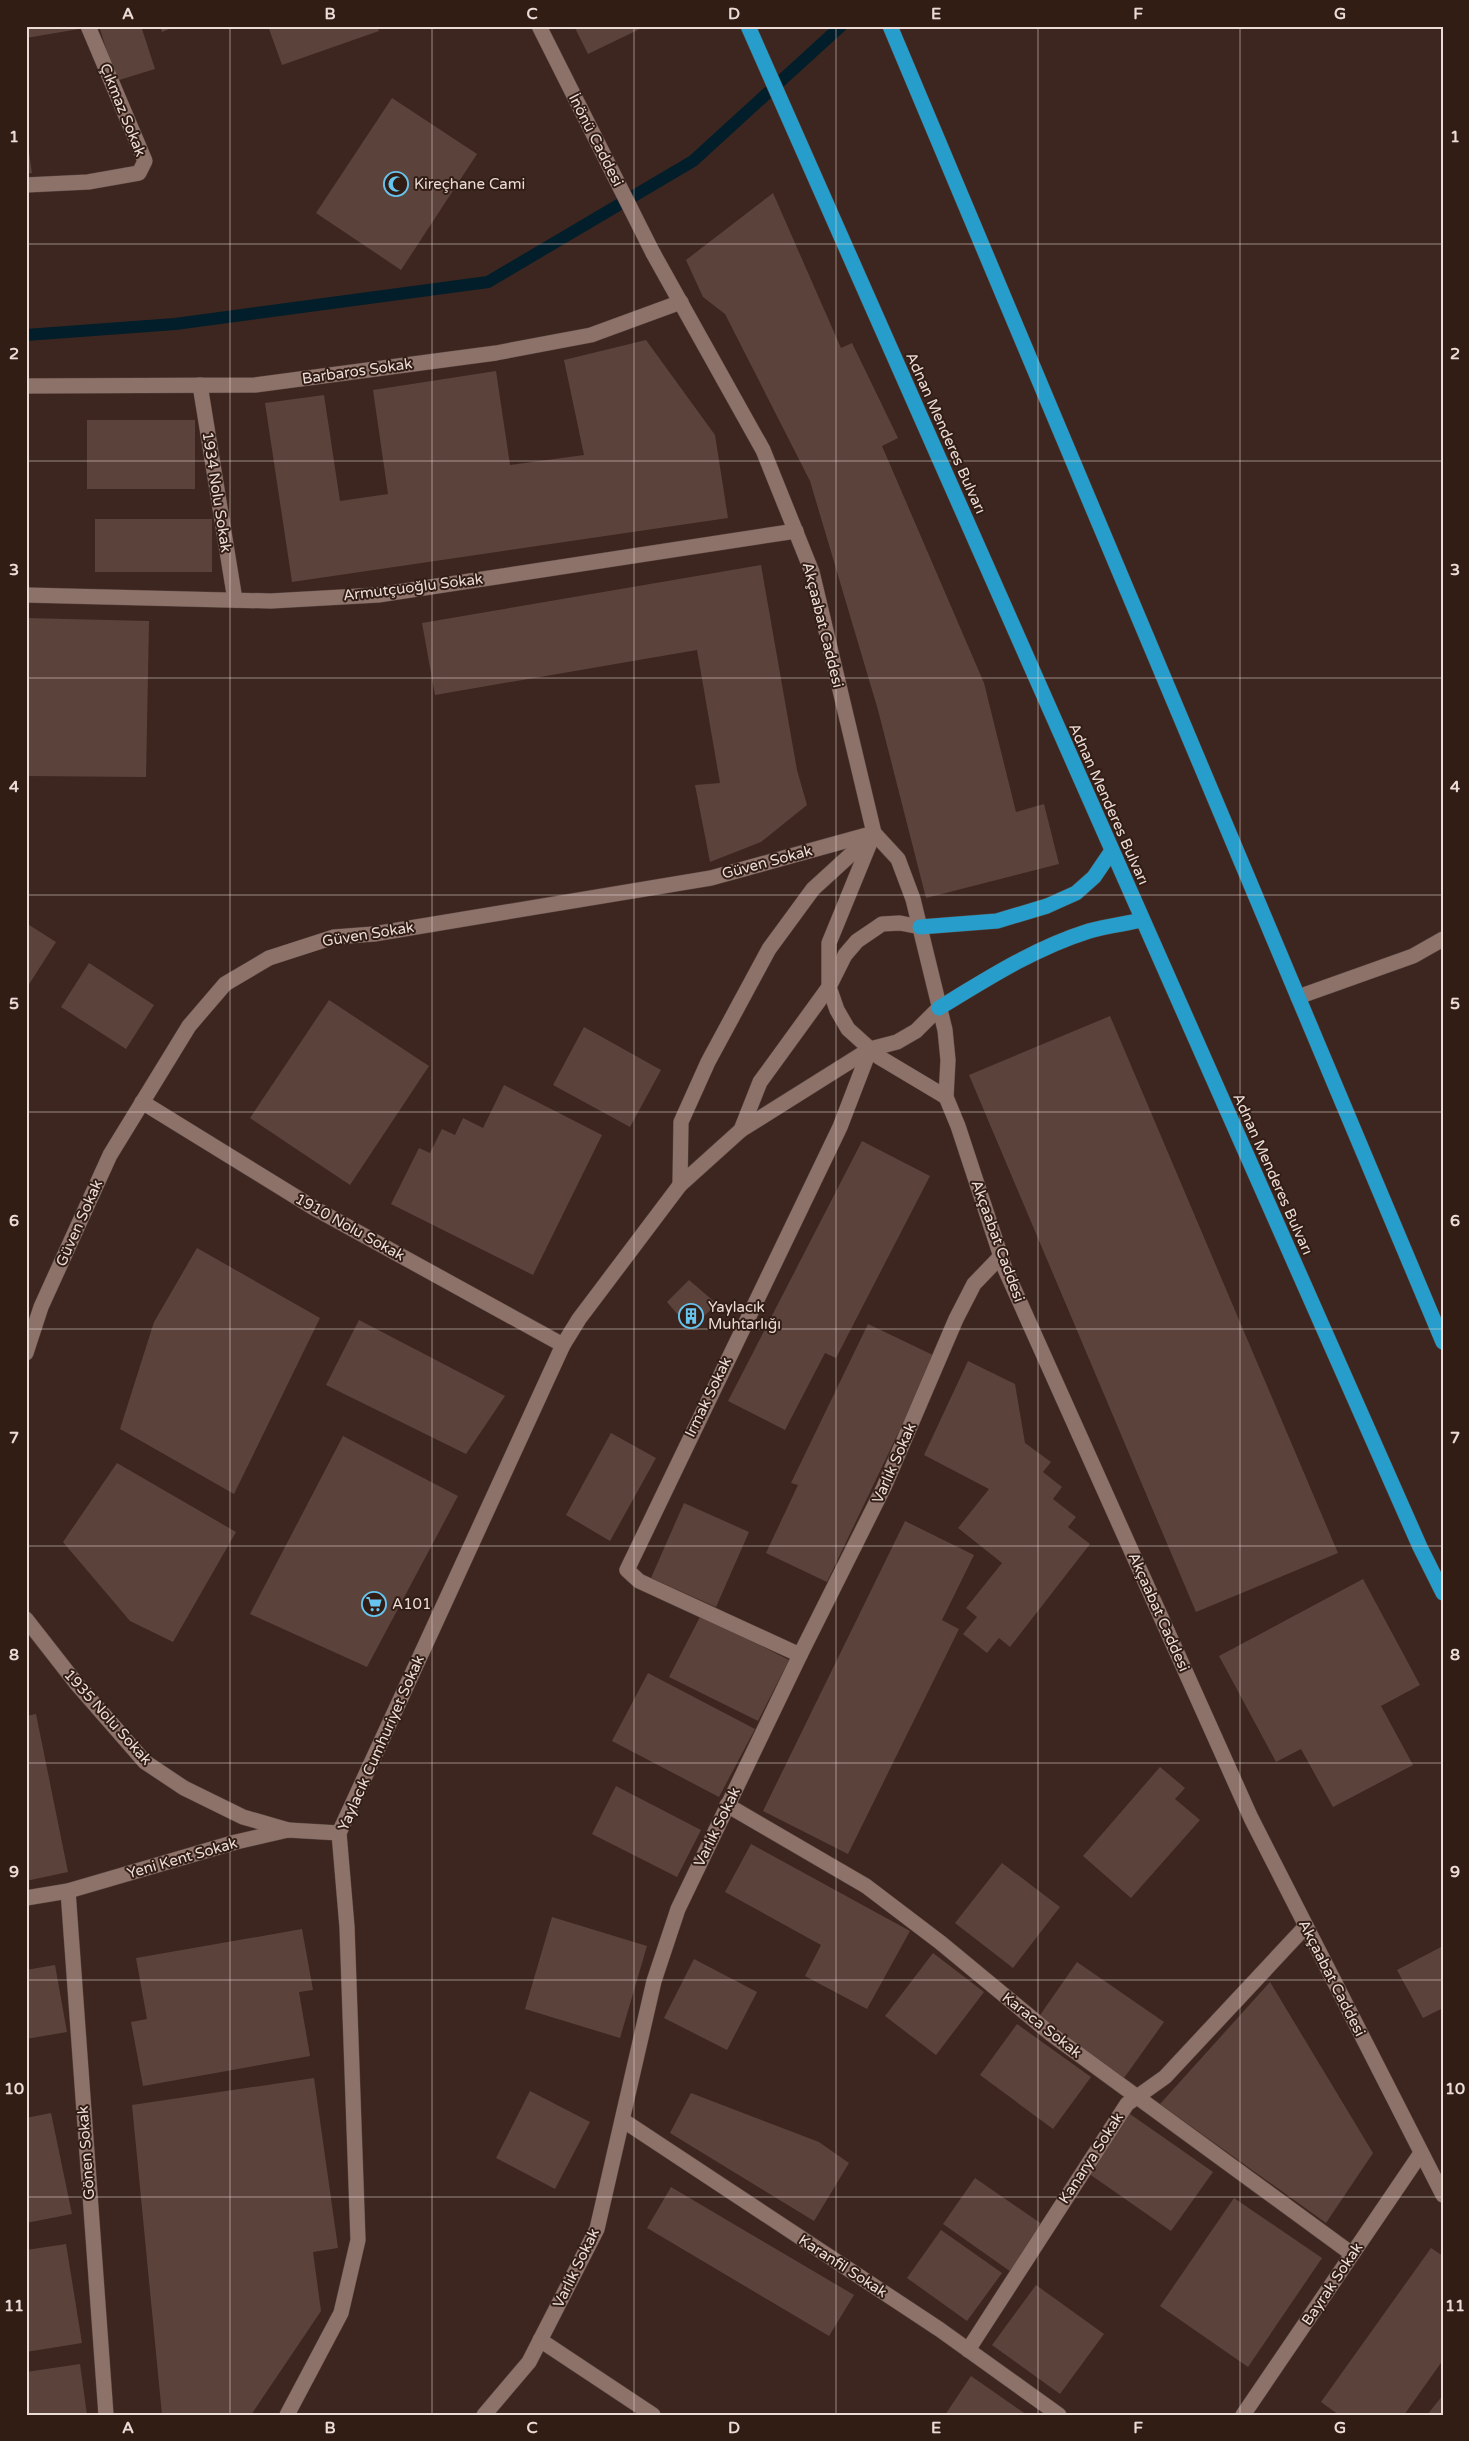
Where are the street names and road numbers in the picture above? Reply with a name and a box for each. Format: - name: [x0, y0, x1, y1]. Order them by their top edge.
- street label: Çıkmaz Sokak: [96, 61, 150, 159]
- street label: İnönü Caddesi: [565, 91, 627, 189]
- street label: Adnan Menderes Bulvarı: [902, 349, 990, 517]
- street label: Barbaros Sokak: [301, 354, 413, 388]
- street label: 1934 Nolu Sokak: [199, 430, 235, 554]
- street label: Akçaabat Caddesi: [799, 560, 847, 690]
- street label: Armutçuoğlu Sokak: [342, 569, 484, 605]
- street label: Adnan Menderes Bulvarı: [1065, 720, 1153, 888]
- street label: Güven Sokak: [720, 841, 814, 883]
- street label: Güven Sokak: [321, 918, 415, 950]
- street label: Adnan Menderes Bulvarı: [1229, 1090, 1317, 1258]
- street label: Güven Sokak: [52, 1177, 106, 1269]
- street label: Akçaabat Caddesi: [968, 1178, 1028, 1304]
- street label: 1910 Nolu Sokak: [292, 1189, 408, 1265]
- street label: Irmak Sokak: [681, 1354, 735, 1440]
- street label: Varlık Sokak: [868, 1420, 920, 1506]
- street label: Akçaabat Caddesi: [1125, 1550, 1193, 1674]
- street label: Yaylacık Cumhuriyet Sokak: [334, 1652, 428, 1834]
- street label: 1935 Nolu Sokak: [60, 1666, 156, 1768]
- street label: Varlık Sokak: [690, 1784, 744, 1870]
- street label: Yeni Kent Sokak: [125, 1834, 239, 1882]
- street label: Akçaabat Caddesi: [1295, 1917, 1369, 2039]
- street label: Karaca Sokak: [999, 1988, 1085, 2062]
- street label: Gönen Sokak: [74, 2105, 98, 2201]
- street label: Kanarya Sokak: [1055, 2109, 1127, 2207]
- street label: Varlık Sokak: [549, 2225, 603, 2311]
- street label: Karanfil Sokak: [795, 2231, 891, 2301]
- street label: Bayrak Sokak: [1298, 2239, 1366, 2329]

